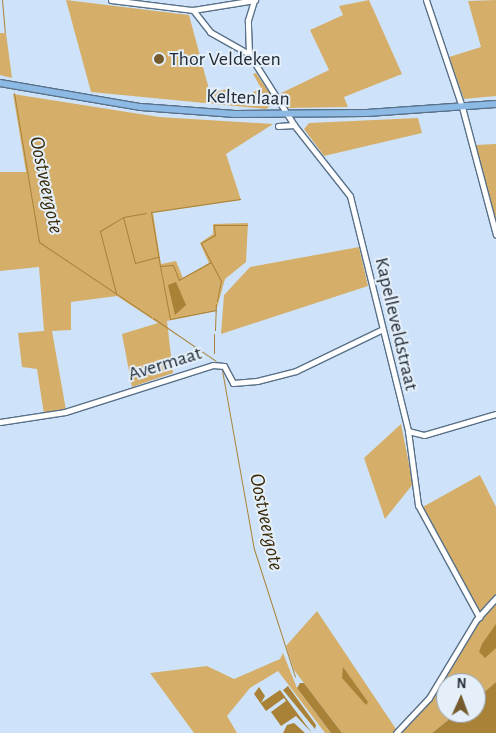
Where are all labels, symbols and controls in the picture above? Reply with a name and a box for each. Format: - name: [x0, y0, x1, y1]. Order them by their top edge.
- place label: Thor Veldeken: [169, 47, 281, 71]
- marker: Thor Veldeken: [153, 53, 165, 65]
- street label: Keltenlaan: [206, 85, 290, 111]
- water label: Oostveergote: [23, 134, 69, 236]
- street label: Kapelleveldstraat: [369, 255, 423, 393]
- street label: Avermaat: [125, 341, 205, 387]
- water label: Oostveergote: [243, 471, 289, 573]
- north arrow: [436, 673, 486, 723]
- text: N: [456, 677, 467, 691]

